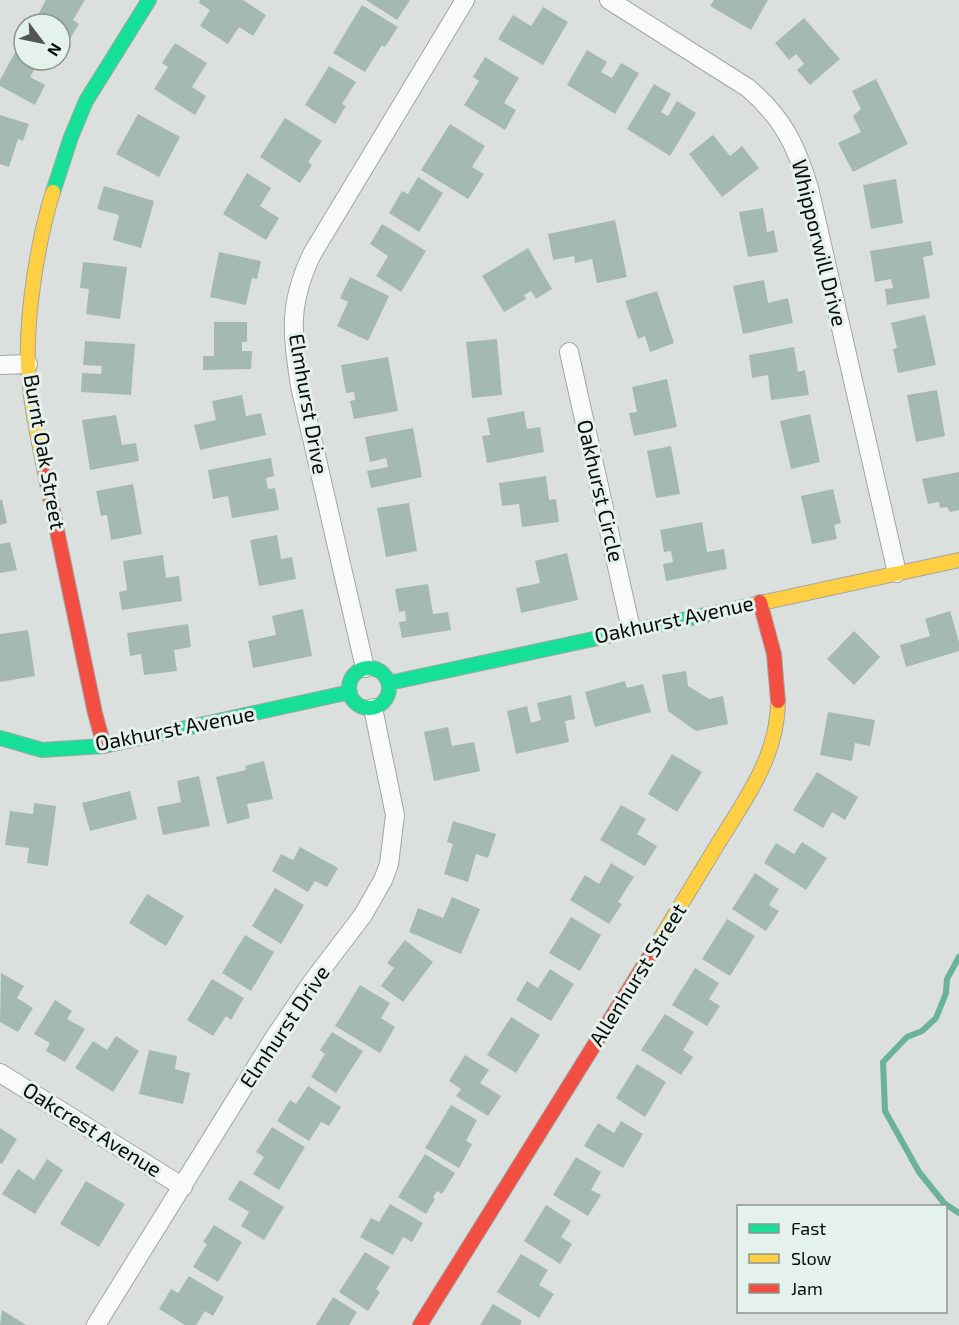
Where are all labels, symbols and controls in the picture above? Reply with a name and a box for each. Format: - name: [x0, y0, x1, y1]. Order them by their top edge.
- north arrow: [12, 12, 72, 72]
- text: N: [44, 40, 66, 60]
- street label: Whipporwill Drive: [788, 157, 853, 329]
- street label: Elmhurst Drive: [285, 332, 334, 476]
- street label: Burnt Oak Street: [20, 372, 71, 531]
- street label: Oakhurst Circle: [573, 417, 630, 564]
- street label: Oakhurst Avenue: [592, 589, 756, 648]
- street label: Oakhurst Avenue: [93, 700, 257, 755]
- street label: Allenhurst Street: [583, 898, 691, 1050]
- street label: Elmhurst Drive: [234, 960, 334, 1092]
- street label: Oakcrest Avenue: [19, 1076, 167, 1181]
- legend: [737, 1205, 947, 1313]
- text: Fast: [791, 1217, 826, 1239]
- text: Slow: [791, 1247, 832, 1269]
- text: Jam: [791, 1277, 823, 1299]

